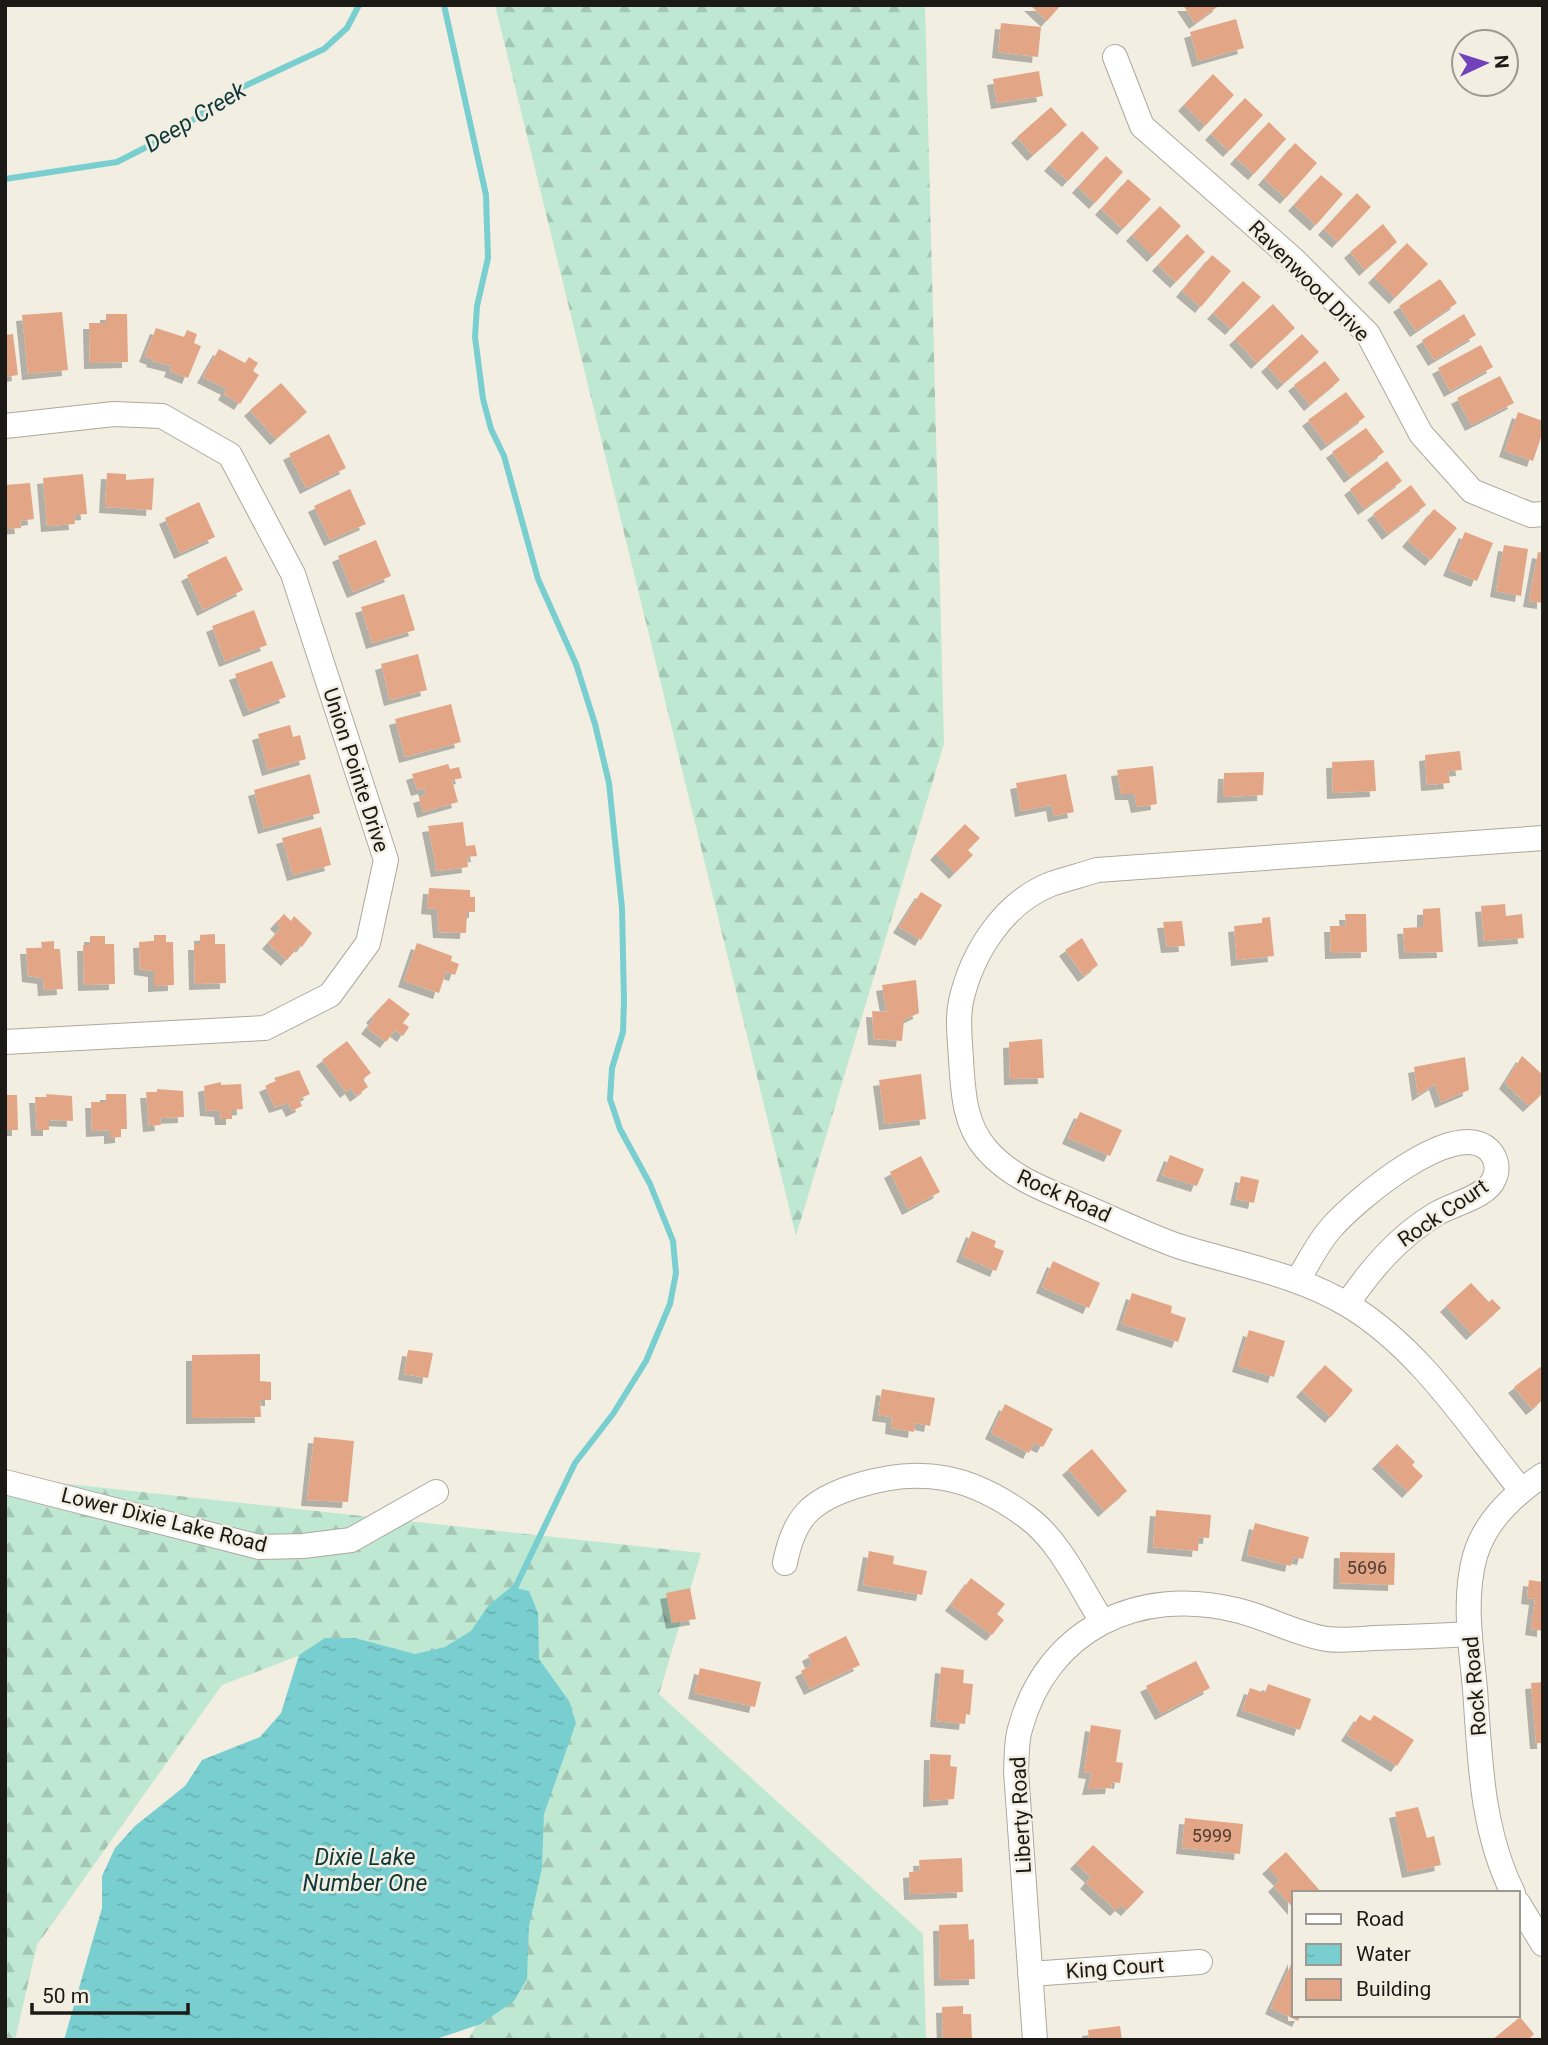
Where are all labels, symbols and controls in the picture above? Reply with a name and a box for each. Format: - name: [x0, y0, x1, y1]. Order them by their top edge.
- north arrow: [1450, 28, 1520, 98]
- text: N: [1490, 54, 1513, 69]
- water label: Deep Creek: [140, 76, 251, 158]
- street label: Ravenwood Drive: [1244, 216, 1374, 346]
- street label: Union Pointe Drive: [318, 685, 394, 855]
- street label: Rock Road: [1013, 1165, 1115, 1227]
- street label: Rock Court: [1393, 1174, 1493, 1252]
- street label: Lower Dixie Lake Road: [59, 1483, 269, 1557]
- house number: 5696: [1347, 1557, 1387, 1578]
- street label: Rock Road: [1459, 1635, 1491, 1737]
- street label: Liberty Road: [1006, 1756, 1036, 1874]
- house number: 5999: [1192, 1825, 1232, 1846]
- water label: Dixie Lake Number One: [303, 1844, 428, 1897]
- legend: [1292, 1891, 1520, 2017]
- text: Road: [1356, 1907, 1404, 1931]
- text: Water: [1356, 1942, 1411, 1966]
- street label: King Court: [1065, 1953, 1165, 1983]
- scale bar: [32, 1972, 187, 2016]
- text: Building: [1356, 1977, 1431, 2001]
- text: 50 m: [42, 1984, 89, 2008]

